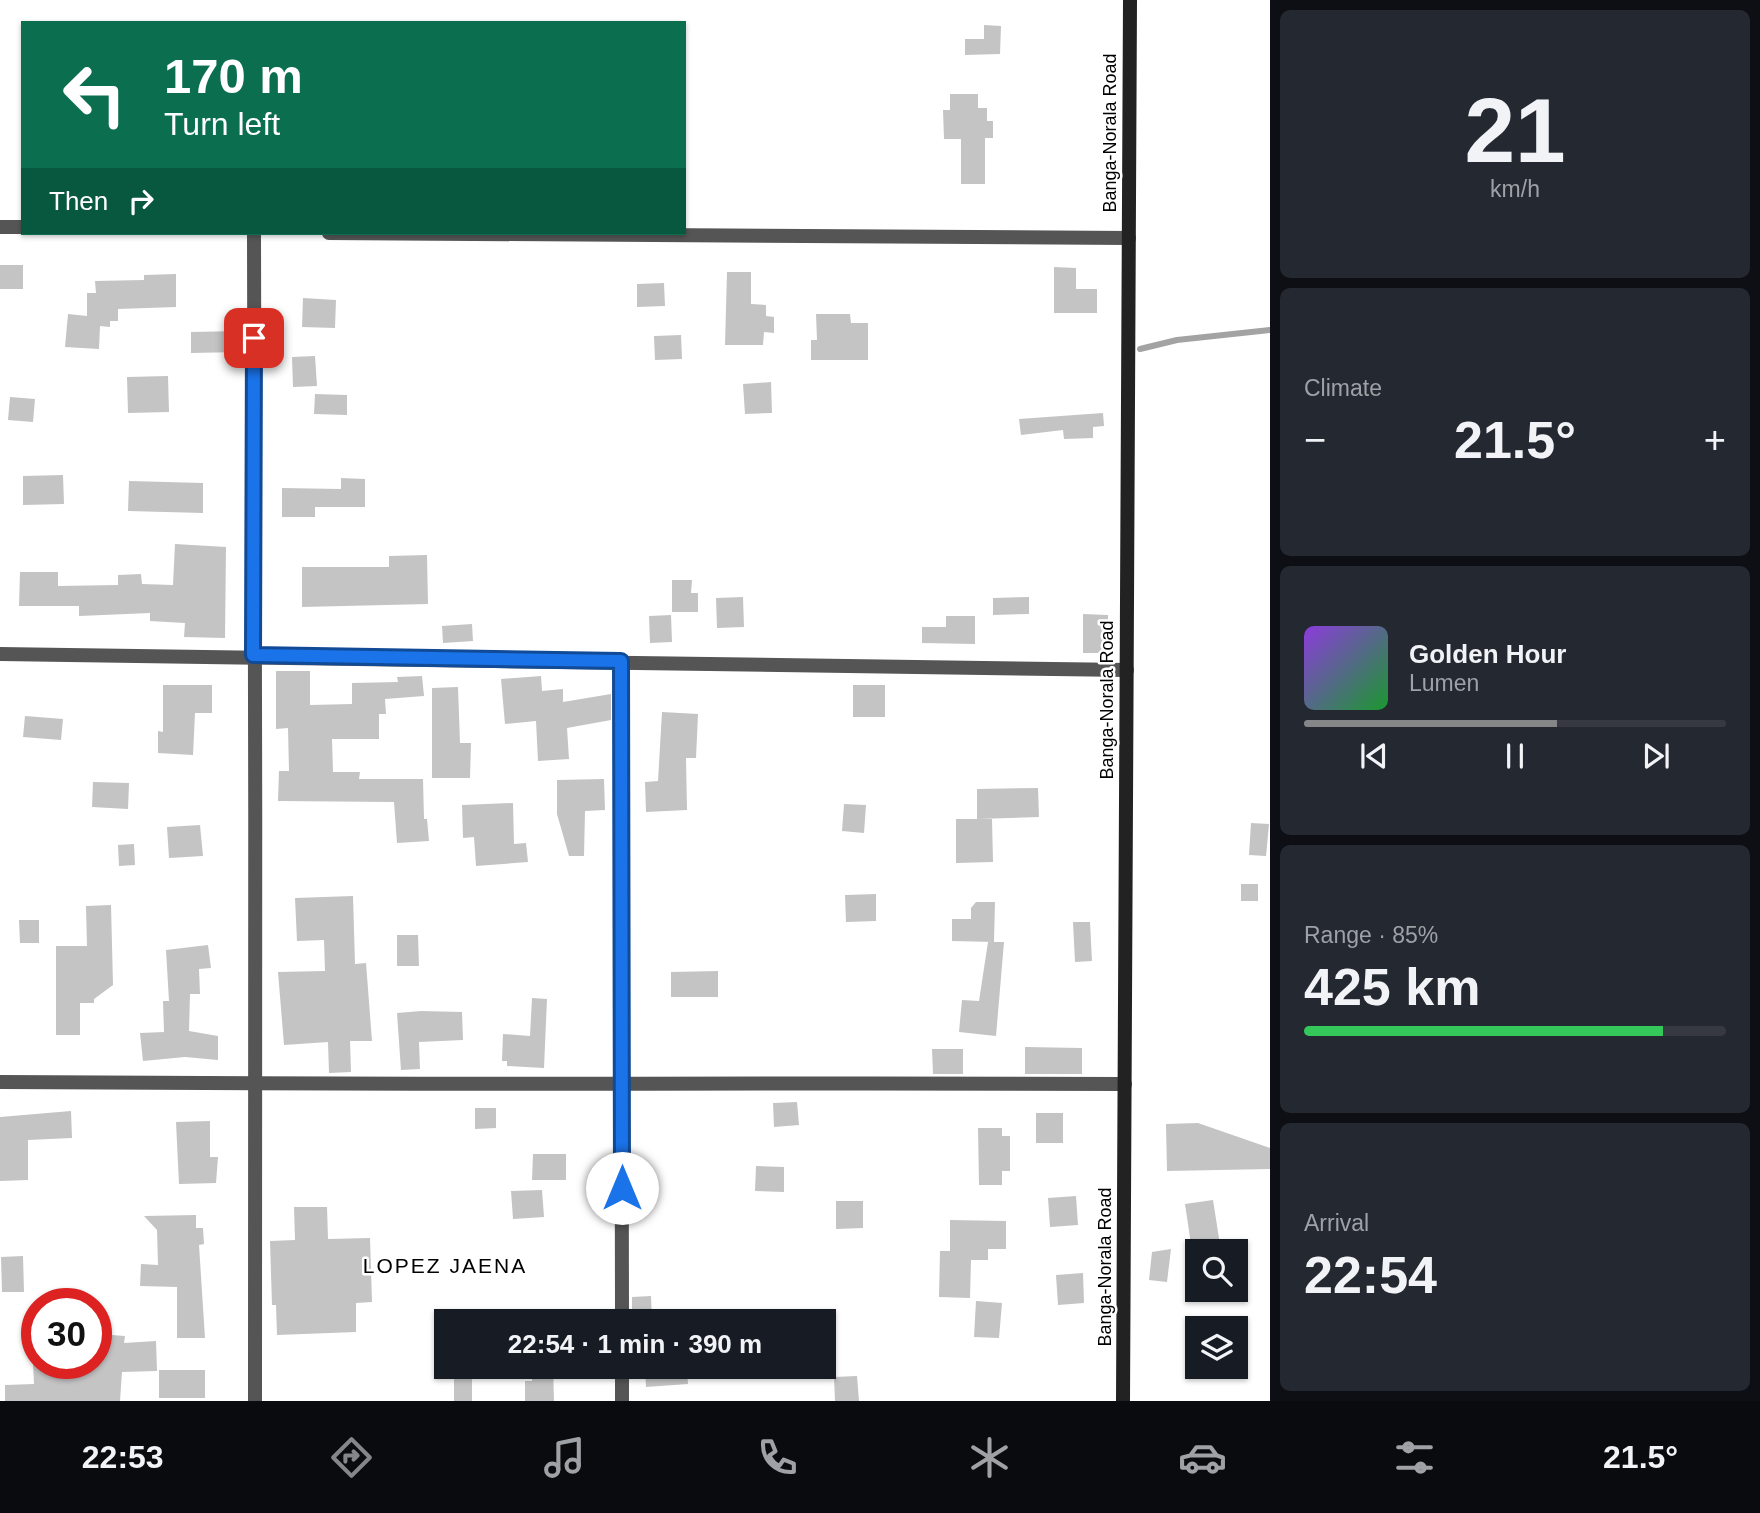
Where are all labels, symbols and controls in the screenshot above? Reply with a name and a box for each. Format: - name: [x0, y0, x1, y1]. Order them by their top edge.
- icon: left: [49, 49, 140, 140]
- text: 170 m: [164, 49, 303, 103]
- street label: Banga-Norala Road: [1100, 53, 1120, 213]
- text: 21: [1464, 80, 1566, 181]
- text: Turn left: [164, 106, 280, 142]
- text: km/h: [1490, 176, 1540, 202]
- icon: right: [122, 182, 160, 220]
- text: Then: [49, 186, 108, 216]
- pin: [224, 308, 284, 368]
- icon: arrive: [235, 319, 273, 357]
- text: Climate: [1304, 375, 1382, 401]
- text: 21.5°: [1454, 411, 1576, 469]
- text: −: [1304, 419, 1326, 461]
- text: +: [1704, 419, 1726, 461]
- street label: Banga-Norala Road: [1097, 620, 1117, 780]
- text: Golden Hour: [1409, 639, 1566, 669]
- text: Lumen: [1409, 670, 1479, 696]
- icon: previous: [1355, 737, 1393, 775]
- icon: pause: [1496, 737, 1534, 775]
- icon: next: [1637, 737, 1675, 775]
- text: Range · 85%: [1304, 922, 1438, 948]
- text: 425 km: [1304, 958, 1480, 1016]
- position arrow: [585, 1151, 659, 1225]
- street label: Banga-Norala Road: [1095, 1187, 1115, 1347]
- text: Arrival: [1304, 1210, 1369, 1236]
- map controls: [1185, 1239, 1248, 1379]
- button: search: [1185, 1239, 1248, 1302]
- text: 22:54: [1304, 1246, 1437, 1304]
- district label: LOPEZ JAENA: [363, 1254, 527, 1277]
- speed limit sign: 30: [21, 1288, 112, 1379]
- button: layers: [1185, 1316, 1248, 1379]
- text: 22:54 · 1 min · 390 m: [508, 1329, 762, 1359]
- icon: directions: [327, 1433, 376, 1482]
- icon: music: [540, 1433, 589, 1482]
- icon: phone: [753, 1433, 802, 1482]
- icon: climate: [965, 1433, 1014, 1482]
- icon: car: [1178, 1433, 1227, 1482]
- icon: filters: [1390, 1433, 1439, 1482]
- text: 22:53: [82, 1439, 164, 1475]
- text: 21.5°: [1603, 1439, 1678, 1475]

